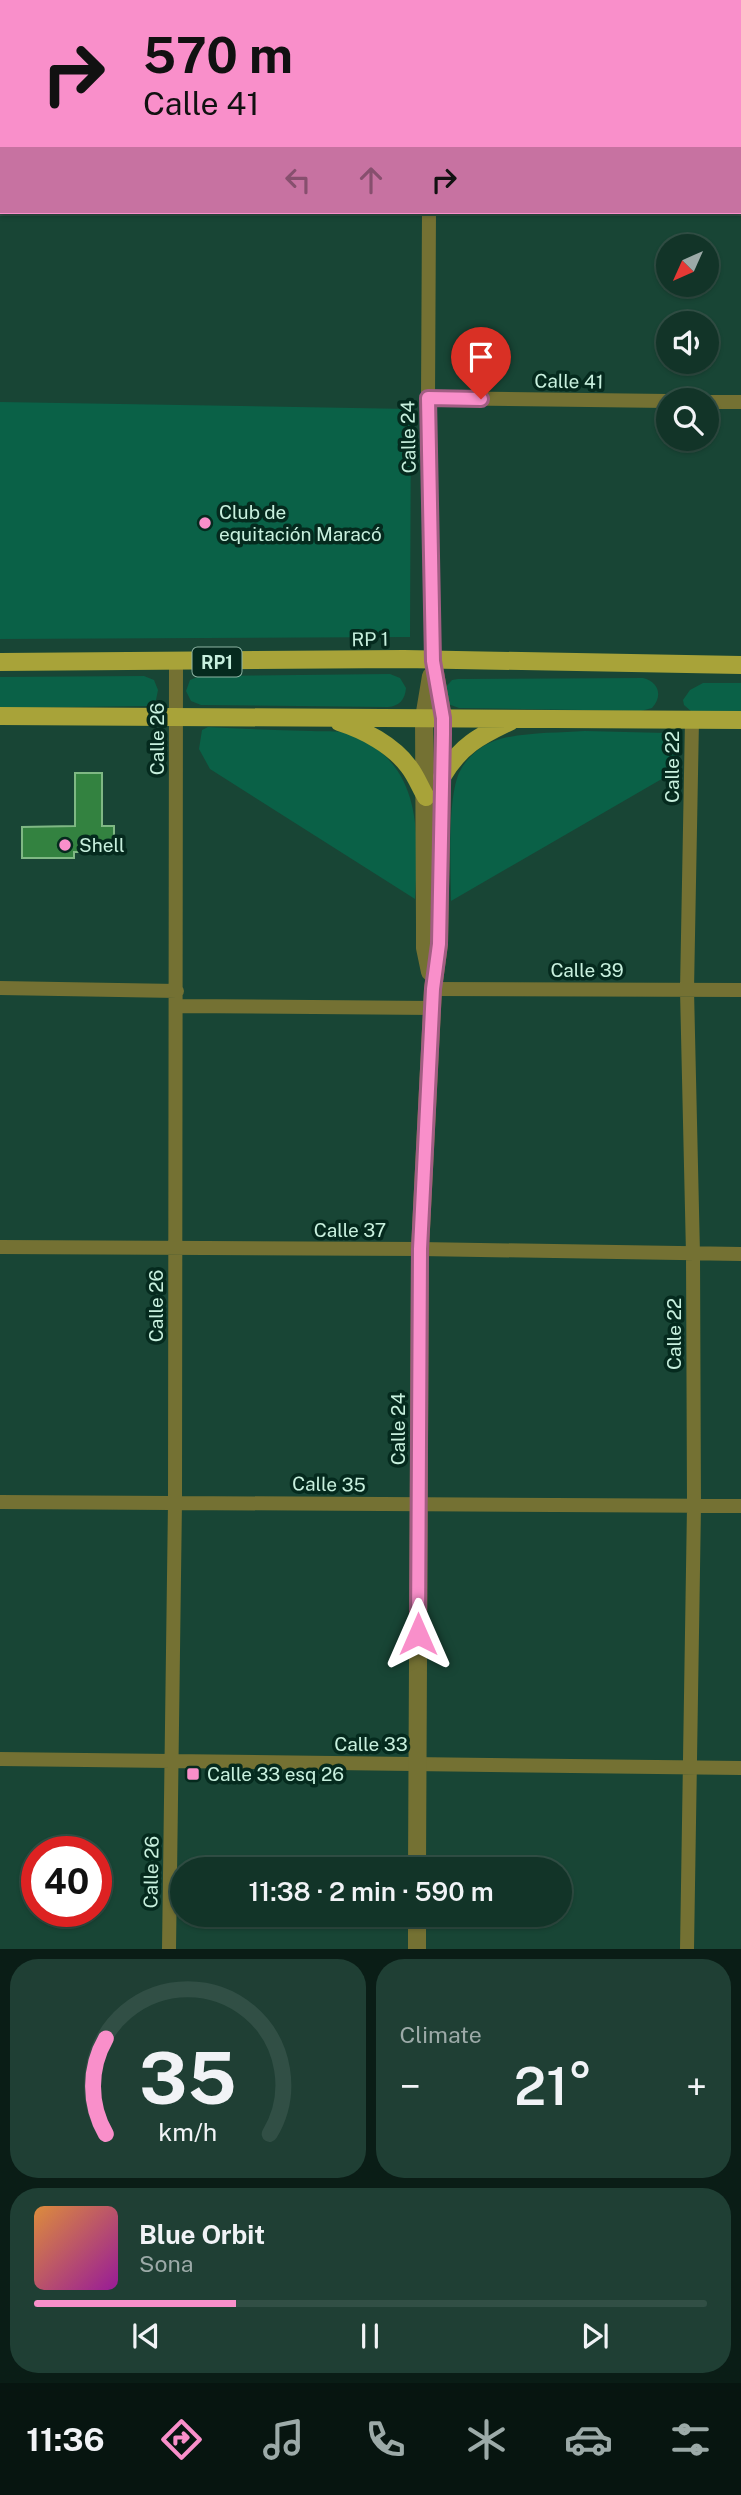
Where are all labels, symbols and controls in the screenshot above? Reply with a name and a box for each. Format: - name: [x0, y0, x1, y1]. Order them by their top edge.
- text: 570 m: [143, 26, 293, 84]
- icon: right: [28, 28, 119, 119]
- text: Calle 41: [143, 85, 259, 122]
- icon: left: [279, 161, 317, 199]
- icon: ahead: [352, 161, 390, 199]
- icon: right: [425, 161, 463, 199]
- north arrow: [656, 234, 719, 298]
- map controls: [656, 234, 719, 451]
- button: sound: [656, 311, 719, 374]
- pin: [451, 327, 511, 399]
- icon: arrive: [462, 338, 500, 376]
- street label: Calle 41: [534, 369, 604, 393]
- button: search: [656, 388, 719, 451]
- street label: Calle 24: [396, 400, 420, 474]
- place label: Club de equitación Maracó: [219, 501, 382, 545]
- marker: Club de equitación Maracó: [197, 515, 213, 531]
- street label: RP 1: [351, 628, 389, 650]
- road number: RP1: [192, 648, 242, 676]
- street label: Calle 26: [146, 703, 168, 775]
- street label: Calle 22: [661, 731, 683, 803]
- place label: Shell: [79, 834, 125, 856]
- marker: Shell: [57, 837, 73, 853]
- street label: Calle 39: [550, 959, 624, 981]
- street label: Calle 37: [314, 1219, 386, 1241]
- street label: Calle 26: [145, 1270, 167, 1342]
- street label: Calle 22: [663, 1298, 685, 1370]
- street label: Calle 24: [387, 1393, 409, 1465]
- street label: Calle 35: [292, 1472, 366, 1496]
- position arrow: [381, 1597, 455, 1671]
- street label: Calle 33: [334, 1733, 408, 1755]
- place label: Calle 33 esq 26: [207, 1763, 344, 1785]
- marker: Calle 33 esq 26: [185, 1766, 201, 1782]
- speed limit sign: 40: [21, 1836, 112, 1927]
- street label: Calle 26: [139, 1836, 163, 1908]
- text: 11:38 · 2 min · 590 m: [248, 1876, 494, 1907]
- text: Climate: [400, 2021, 482, 2048]
- text: 35: [139, 2036, 237, 2121]
- text: 21°: [514, 2056, 592, 2117]
- text: −: [400, 2064, 421, 2109]
- text: +: [686, 2064, 707, 2109]
- text: km/h: [158, 2117, 217, 2147]
- text: Blue Orbit: [139, 2219, 265, 2250]
- text: Sona: [139, 2250, 193, 2277]
- icon: previous: [127, 2317, 165, 2355]
- icon: pause: [351, 2317, 389, 2355]
- icon: next: [576, 2317, 614, 2355]
- icon: directions: [157, 2415, 206, 2464]
- icon: music: [259, 2415, 308, 2464]
- icon: phone: [361, 2415, 410, 2464]
- icon: climate: [462, 2415, 511, 2464]
- icon: car: [564, 2415, 613, 2464]
- icon: filters: [666, 2415, 715, 2464]
- text: 11:36: [26, 2421, 105, 2458]

